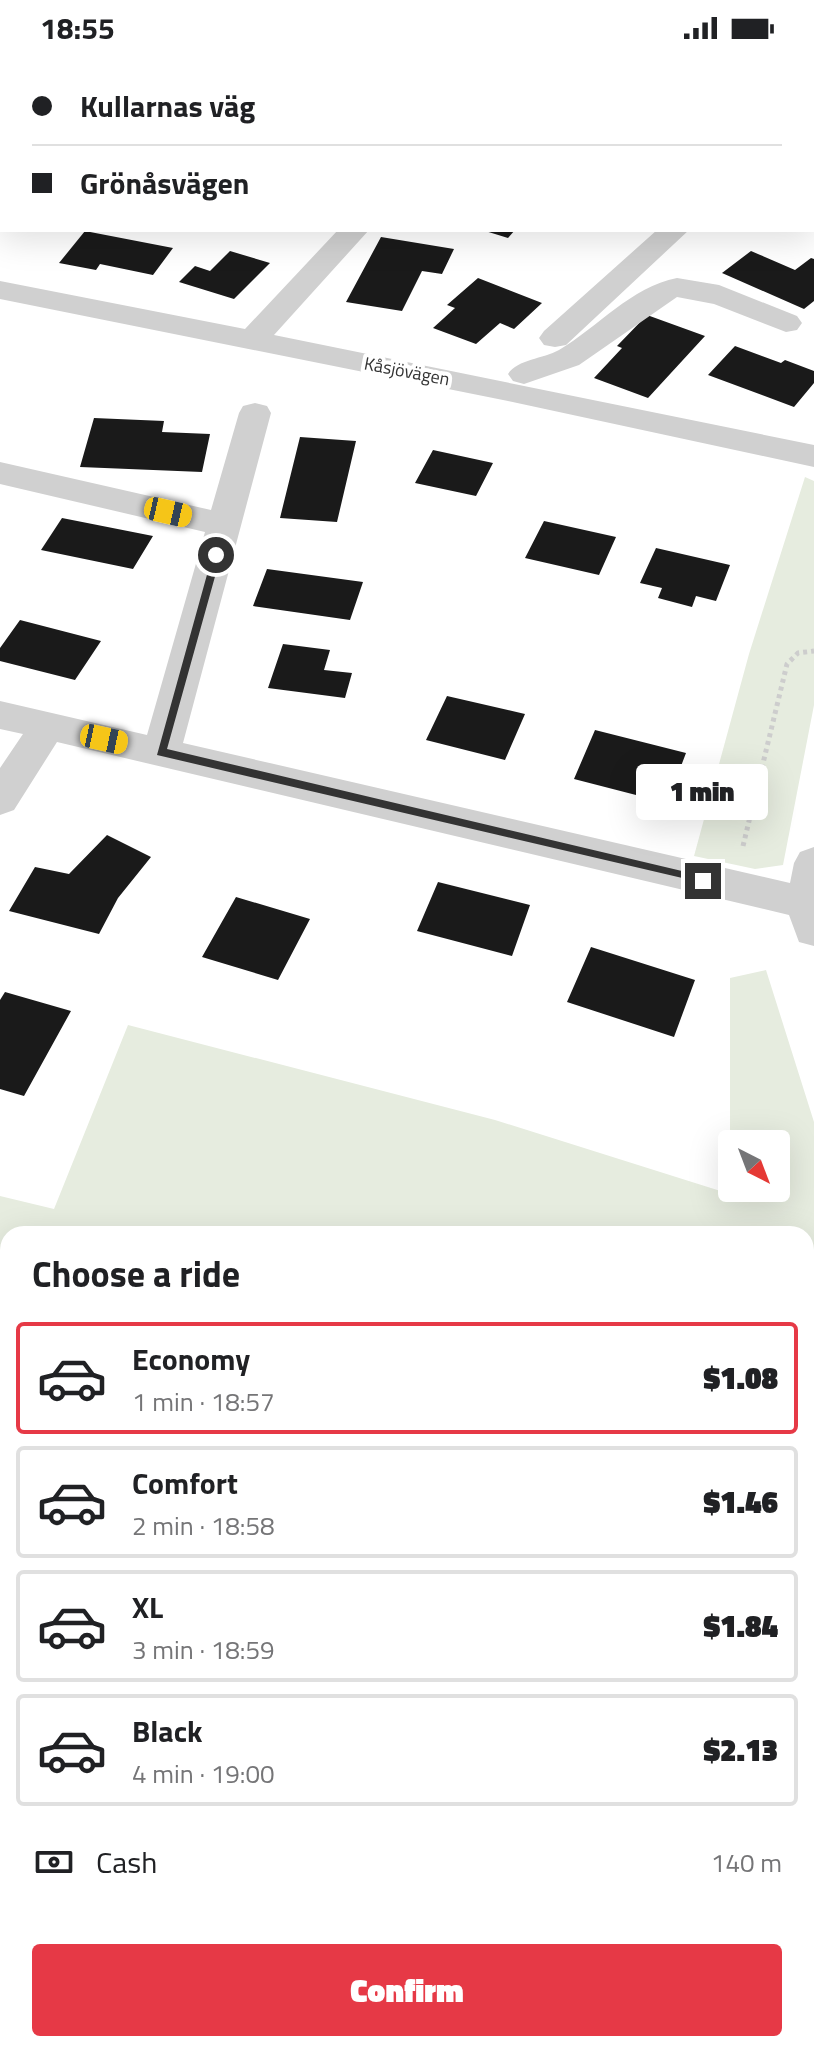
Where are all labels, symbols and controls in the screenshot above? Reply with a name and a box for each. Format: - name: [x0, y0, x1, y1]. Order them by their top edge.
- text: 18:55: [40, 5, 115, 51]
- text: Kullarnas väg: [80, 83, 255, 129]
- text: Grönåsvägen: [80, 160, 249, 206]
- street label: Kåsjövägen: [362, 349, 452, 393]
- car: [142, 495, 194, 529]
- route start: [198, 537, 234, 573]
- car: [78, 722, 130, 756]
- callout: 1 min: [637, 765, 769, 821]
- text: 1 min: [670, 772, 734, 811]
- route end: [685, 863, 721, 899]
- north arrow: [718, 1130, 790, 1202]
- map controls: [718, 1130, 790, 1202]
- text: Choose a ride: [32, 1246, 240, 1301]
- text: Economy: [132, 1336, 250, 1382]
- icon: car: [36, 1342, 108, 1414]
- text: $1.08: [704, 1355, 778, 1401]
- text: 1 min · 18:57: [132, 1382, 275, 1421]
- text: Comfort: [132, 1460, 238, 1506]
- icon: car: [36, 1466, 108, 1538]
- text: $1.46: [704, 1479, 778, 1525]
- text: 2 min · 18:58: [132, 1506, 275, 1545]
- text: XL: [132, 1584, 163, 1630]
- icon: car: [36, 1590, 108, 1662]
- text: $1.84: [704, 1603, 778, 1649]
- text: 3 min · 18:59: [132, 1630, 275, 1669]
- text: Black: [132, 1708, 203, 1754]
- icon: car: [36, 1714, 108, 1786]
- text: $2.13: [704, 1727, 778, 1773]
- text: 4 min · 19:00: [132, 1754, 275, 1793]
- text: Cash: [96, 1839, 157, 1885]
- icon: cash: [32, 1840, 76, 1884]
- text: 140 m: [711, 1843, 782, 1882]
- button: Confirm: [32, 1944, 782, 2036]

